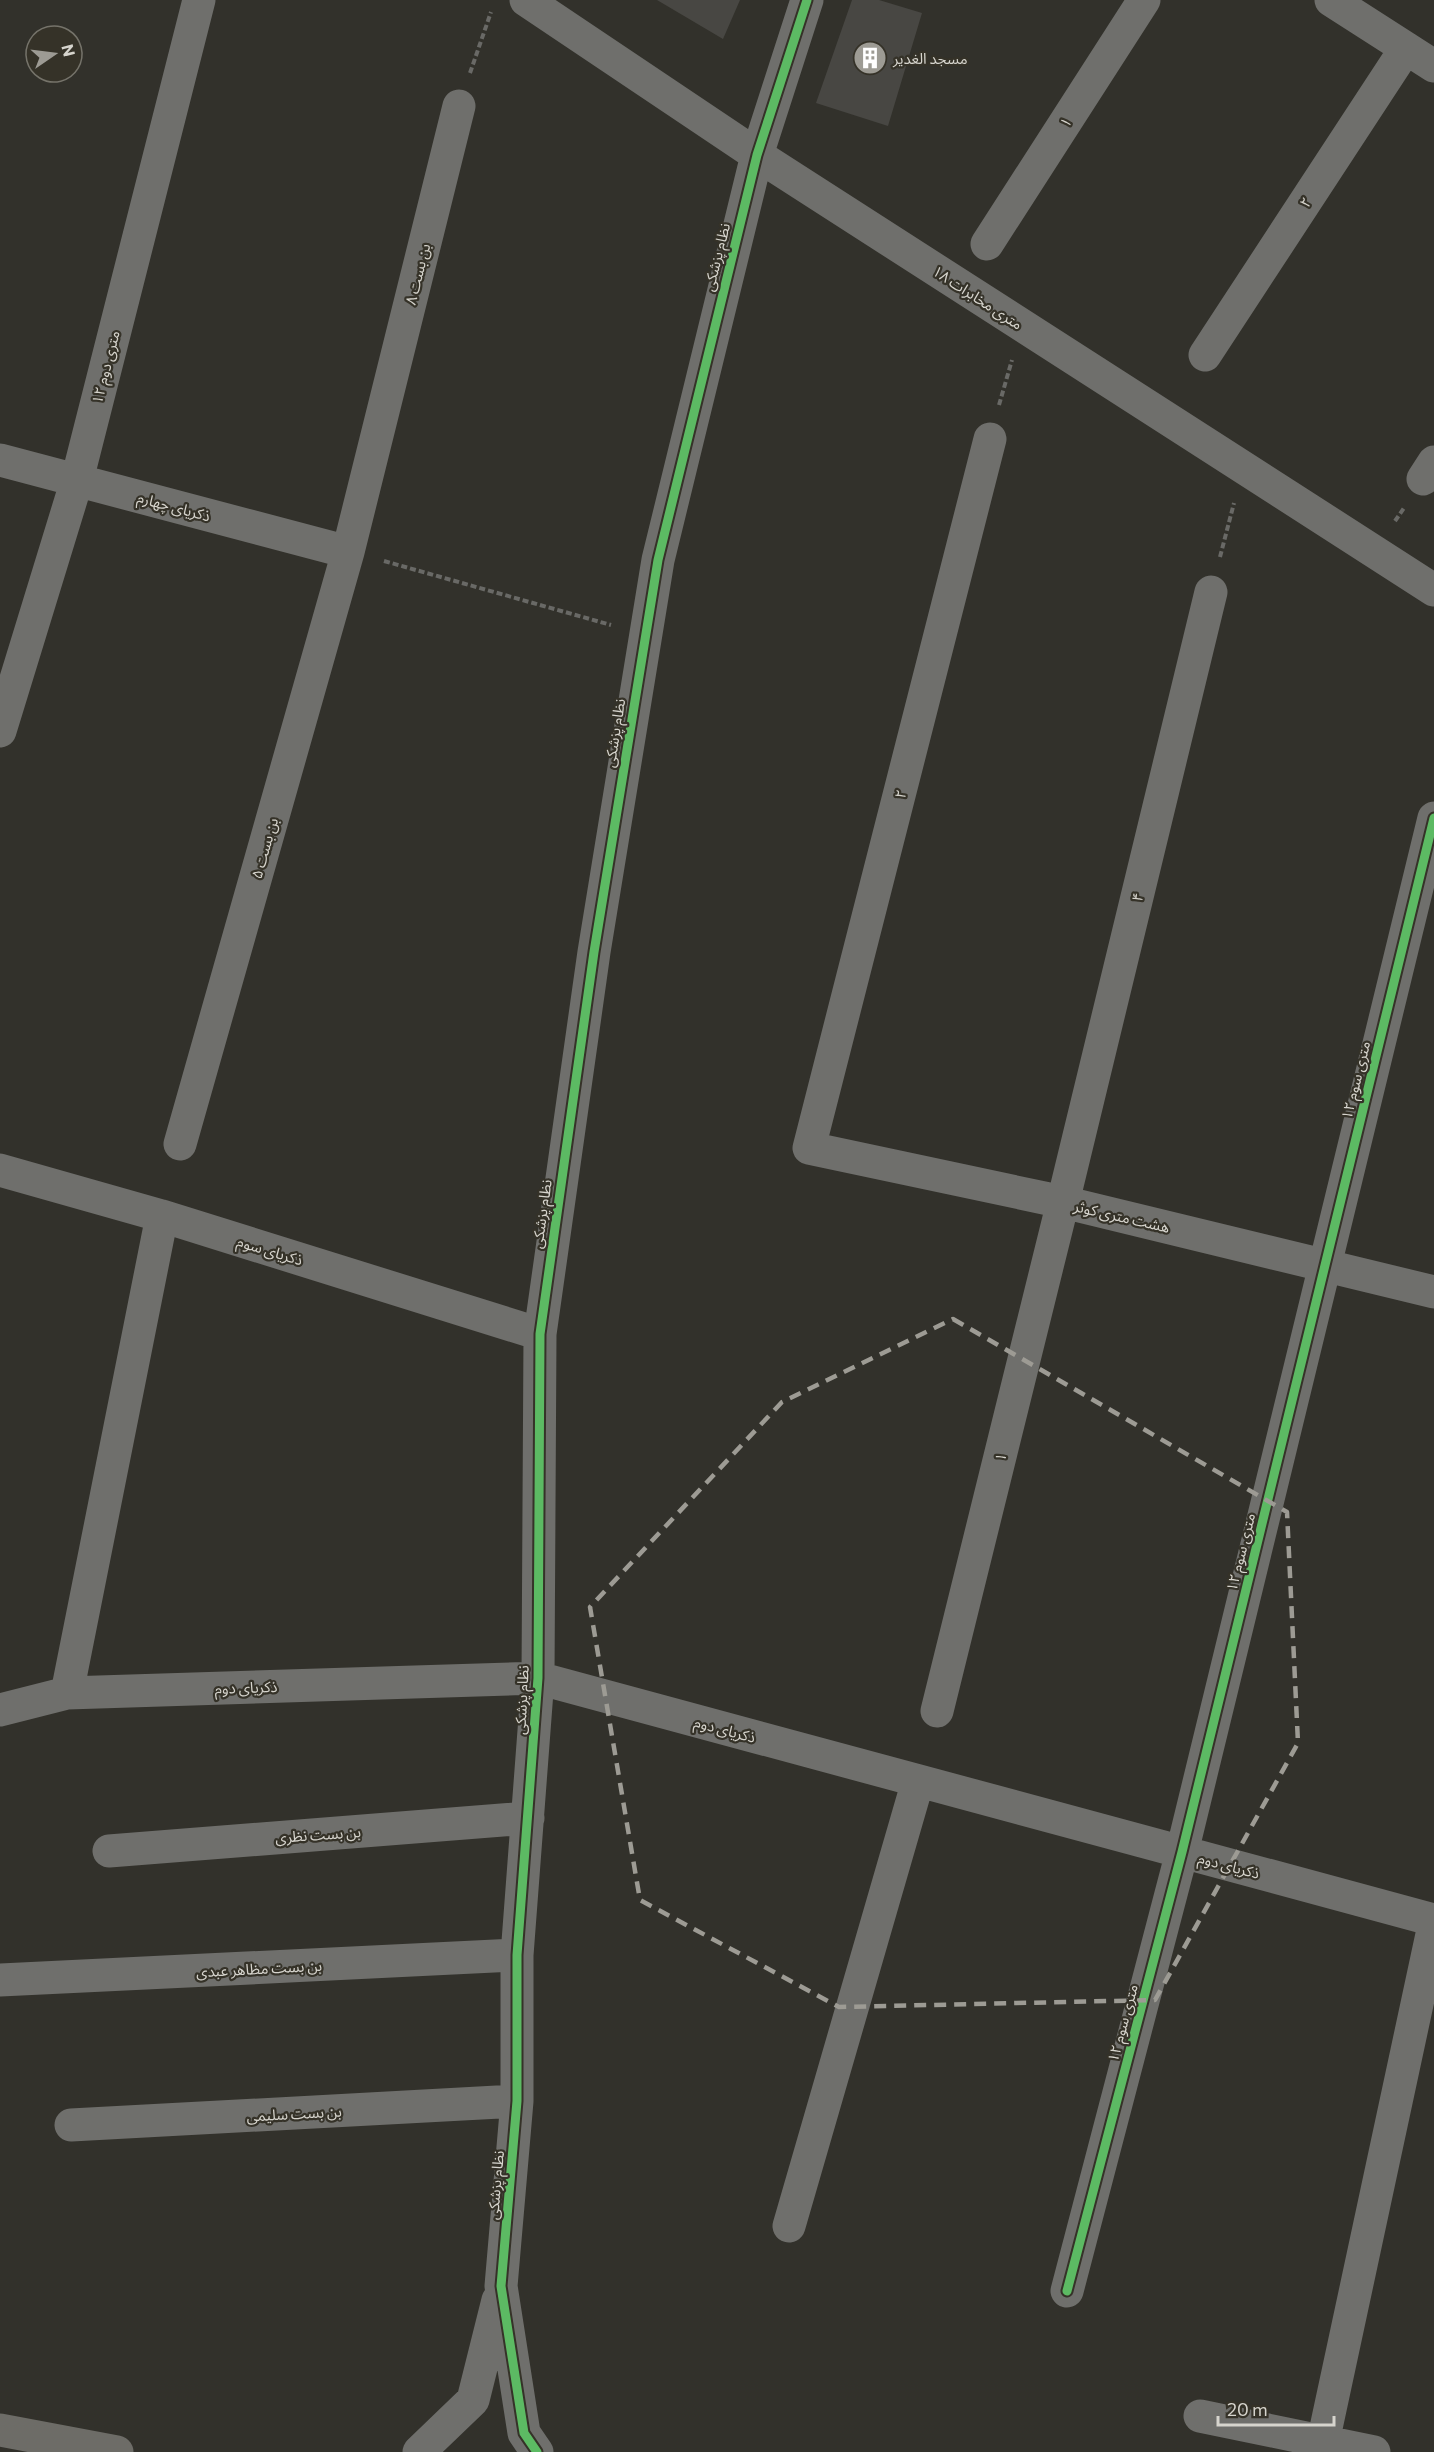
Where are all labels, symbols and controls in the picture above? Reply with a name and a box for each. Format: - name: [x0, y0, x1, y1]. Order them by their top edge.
- north arrow: [24, 24, 84, 84]
- building icon: مسجد الغدیر: [852, 40, 888, 76]
- text: N: [58, 42, 80, 58]
- place label: مسجد الغدیر: [892, 49, 968, 68]
- street label: ۱: [1055, 113, 1075, 131]
- street label: ۲: [1295, 193, 1315, 211]
- street label: نظام پزشکی: [699, 221, 736, 294]
- street label: بن بست ۸: [401, 241, 434, 307]
- street label: ۱۸ متری مخابرات: [929, 261, 1026, 334]
- street label: ۱۲ متری دوم: [87, 329, 126, 406]
- street label: ذکریای چهارم: [135, 488, 213, 527]
- street label: نظام پزشکی: [600, 697, 631, 769]
- street label: ۲: [890, 788, 910, 800]
- street label: بن بست ۵: [247, 815, 282, 881]
- street label: ۴: [1127, 891, 1147, 903]
- street label: ۱۲ متری سوم: [1337, 1039, 1376, 1122]
- street label: نظام پزشکی: [527, 1178, 558, 1250]
- street label: هشت متری کوثر: [1071, 1196, 1172, 1237]
- street label: ذکریای سوم: [234, 1231, 305, 1271]
- street label: ۱: [990, 1451, 1010, 1463]
- street label: ۱۲ متری سوم: [1222, 1511, 1261, 1594]
- street label: نظام پزشکی: [510, 1665, 535, 1735]
- street label: ذکریای دوم: [214, 1677, 278, 1700]
- street label: ذکریای دوم: [691, 1712, 758, 1749]
- street label: بن بست نظری: [275, 1822, 362, 1847]
- street label: ذکریای دوم: [1195, 1848, 1262, 1885]
- street label: بن بست مظاهر عبدی: [195, 1956, 323, 1981]
- street label: ۱۲ متری سوم: [1103, 1982, 1144, 2065]
- street label: بن بست سلیمی: [246, 2102, 342, 2125]
- street label: نظام پزشکی: [483, 2150, 510, 2221]
- scale bar: [1218, 2389, 1334, 2427]
- text: 20 m: [1227, 2398, 1268, 2420]

